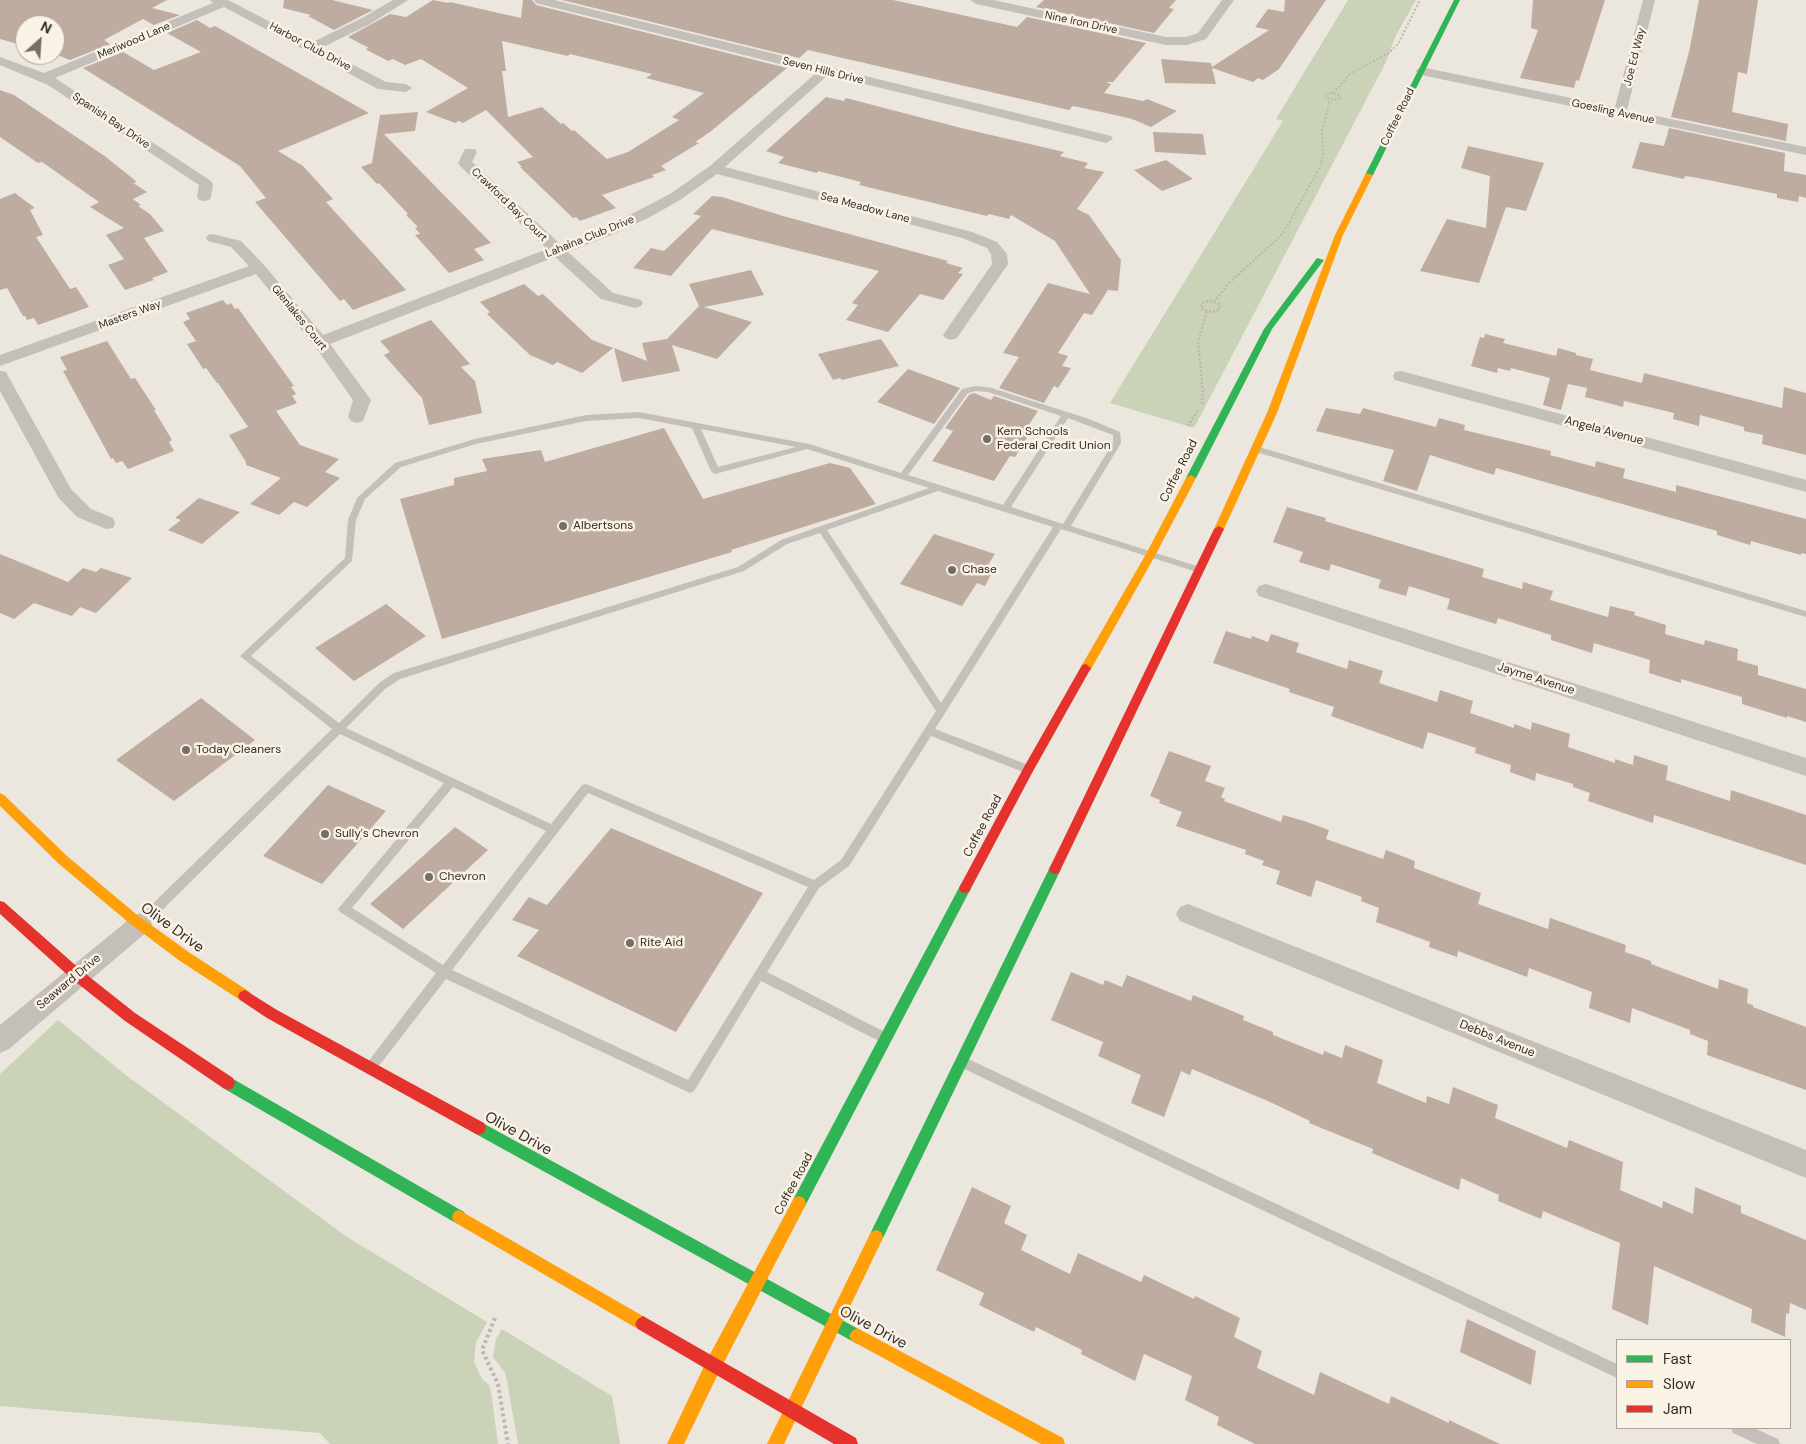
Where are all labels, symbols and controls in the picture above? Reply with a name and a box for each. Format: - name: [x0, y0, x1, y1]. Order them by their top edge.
- street label: Nine Iron Drive: [1043, 9, 1119, 37]
- north arrow: [15, 15, 65, 65]
- text: N: [38, 17, 55, 38]
- street label: Meriwood Lane: [96, 20, 172, 62]
- street label: Harbor Club Drive: [267, 20, 353, 74]
- street label: Joe Ed Way: [1621, 27, 1649, 87]
- street label: Seven Hills Drive: [781, 55, 865, 87]
- street label: Coffee Road: [1378, 86, 1418, 148]
- street label: Spanish Bay Drive: [70, 90, 152, 152]
- street label: Goesling Avenue: [1570, 97, 1656, 127]
- street label: Crawford Bay Court: [468, 165, 550, 245]
- street label: Sea Meadow Lane: [819, 190, 911, 226]
- street label: Lahaina Club Drive: [544, 213, 636, 261]
- street label: Glenlakes Court: [268, 282, 330, 354]
- street label: Masters Way: [97, 298, 163, 332]
- street label: Angela Avenue: [1563, 414, 1645, 448]
- place label: Kern Schools Federal Credit Union: [997, 425, 1111, 453]
- marker: Kern Schools Federal Credit Union: [981, 433, 993, 445]
- street label: Coffee Road: [1157, 437, 1201, 505]
- place label: Albertsons: [573, 519, 633, 533]
- marker: Albertsons: [557, 520, 569, 532]
- place label: Chase: [962, 563, 997, 577]
- marker: Chase: [946, 564, 958, 576]
- street label: Jayme Avenue: [1495, 660, 1577, 698]
- place label: Today Cleaners: [196, 743, 281, 757]
- marker: Today Cleaners: [180, 744, 192, 756]
- street label: Coffee Road: [961, 792, 1005, 860]
- place label: Sully's Chevron: [335, 827, 419, 841]
- marker: Sully's Chevron: [319, 828, 331, 840]
- place label: Chevron: [439, 870, 486, 884]
- marker: Chevron: [423, 871, 435, 883]
- street label: Olive Drive: [137, 899, 207, 957]
- place label: Rite Aid: [640, 936, 683, 950]
- marker: Rite Aid: [624, 937, 636, 949]
- street label: Seaward Drive: [34, 951, 104, 1013]
- street label: Debbs Avenue: [1457, 1017, 1537, 1061]
- street label: Olive Drive: [481, 1108, 555, 1160]
- street label: Coffee Road: [772, 1150, 816, 1218]
- street label: Olive Drive: [836, 1303, 910, 1353]
- legend: [1616, 1339, 1791, 1429]
- text: Fast: [1663, 1349, 1692, 1369]
- text: Slow: [1663, 1374, 1695, 1394]
- text: Jam: [1663, 1399, 1692, 1419]

